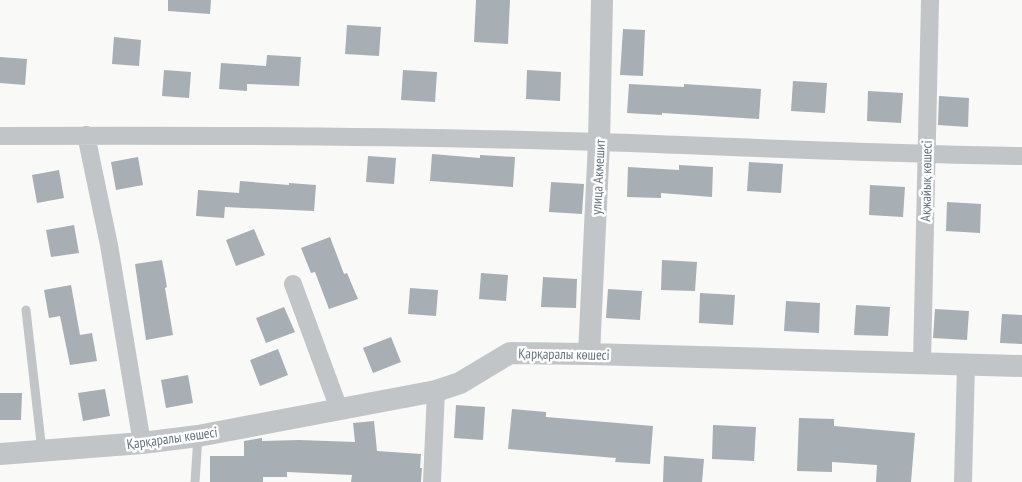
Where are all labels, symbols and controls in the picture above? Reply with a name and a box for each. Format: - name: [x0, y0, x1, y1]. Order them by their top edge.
- street label: улица Акмешит: [587, 138, 609, 215]
- street label: Ақжайық көшесі: [916, 140, 936, 222]
- street label: Қарқаралы көшесі: [518, 344, 610, 364]
- street label: Қарқаралы көшесі: [126, 423, 218, 453]

